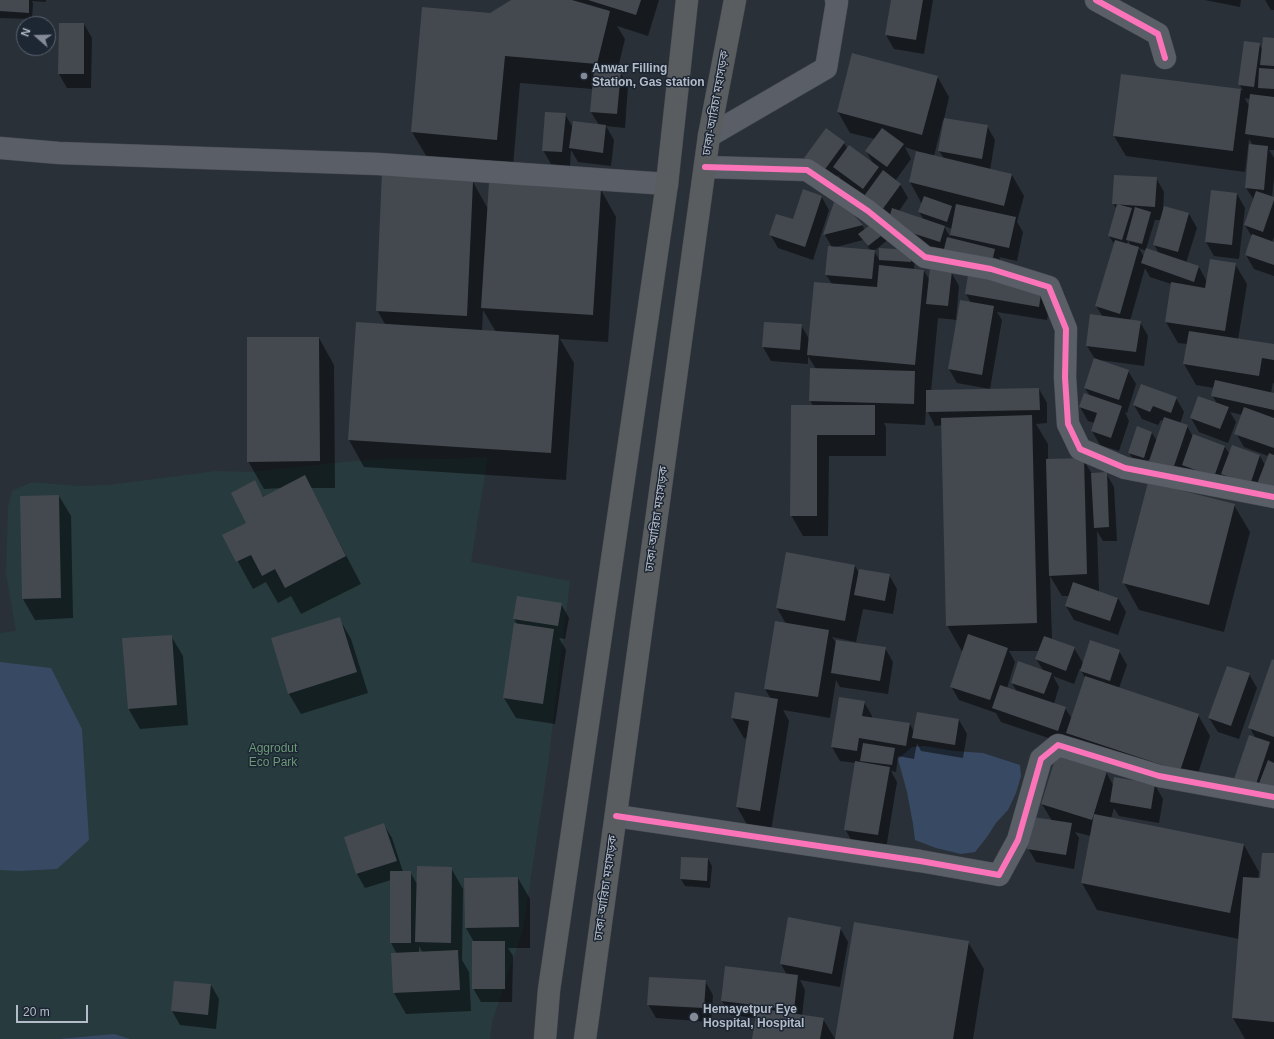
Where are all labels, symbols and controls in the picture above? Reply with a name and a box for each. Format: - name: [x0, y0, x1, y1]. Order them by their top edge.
- north arrow: [16, 16, 56, 56]
- text: N: [19, 26, 33, 38]
- street label: ঢাকা-আরিচা মহাসড়ক: [700, 49, 732, 157]
- place label: Anwar Filling Station, Gas station: [592, 62, 705, 90]
- marker: Anwar Filling Station, Gas station: [579, 71, 589, 81]
- street label: ঢাকা-আরিচা মহাসড়ক: [642, 465, 672, 573]
- park label: Aggrodut Eco Park: [249, 742, 297, 770]
- street label: ঢাকা-আরিচা মহাসড়ক: [591, 834, 621, 942]
- scale bar: [18, 997, 90, 1023]
- place label: Hemayetpur Eye Hospital, Hospital: [703, 1003, 804, 1031]
- text: 20 m: [23, 1005, 50, 1019]
- marker: Hemayetpur Eye Hospital, Hospital: [688, 1011, 700, 1023]

